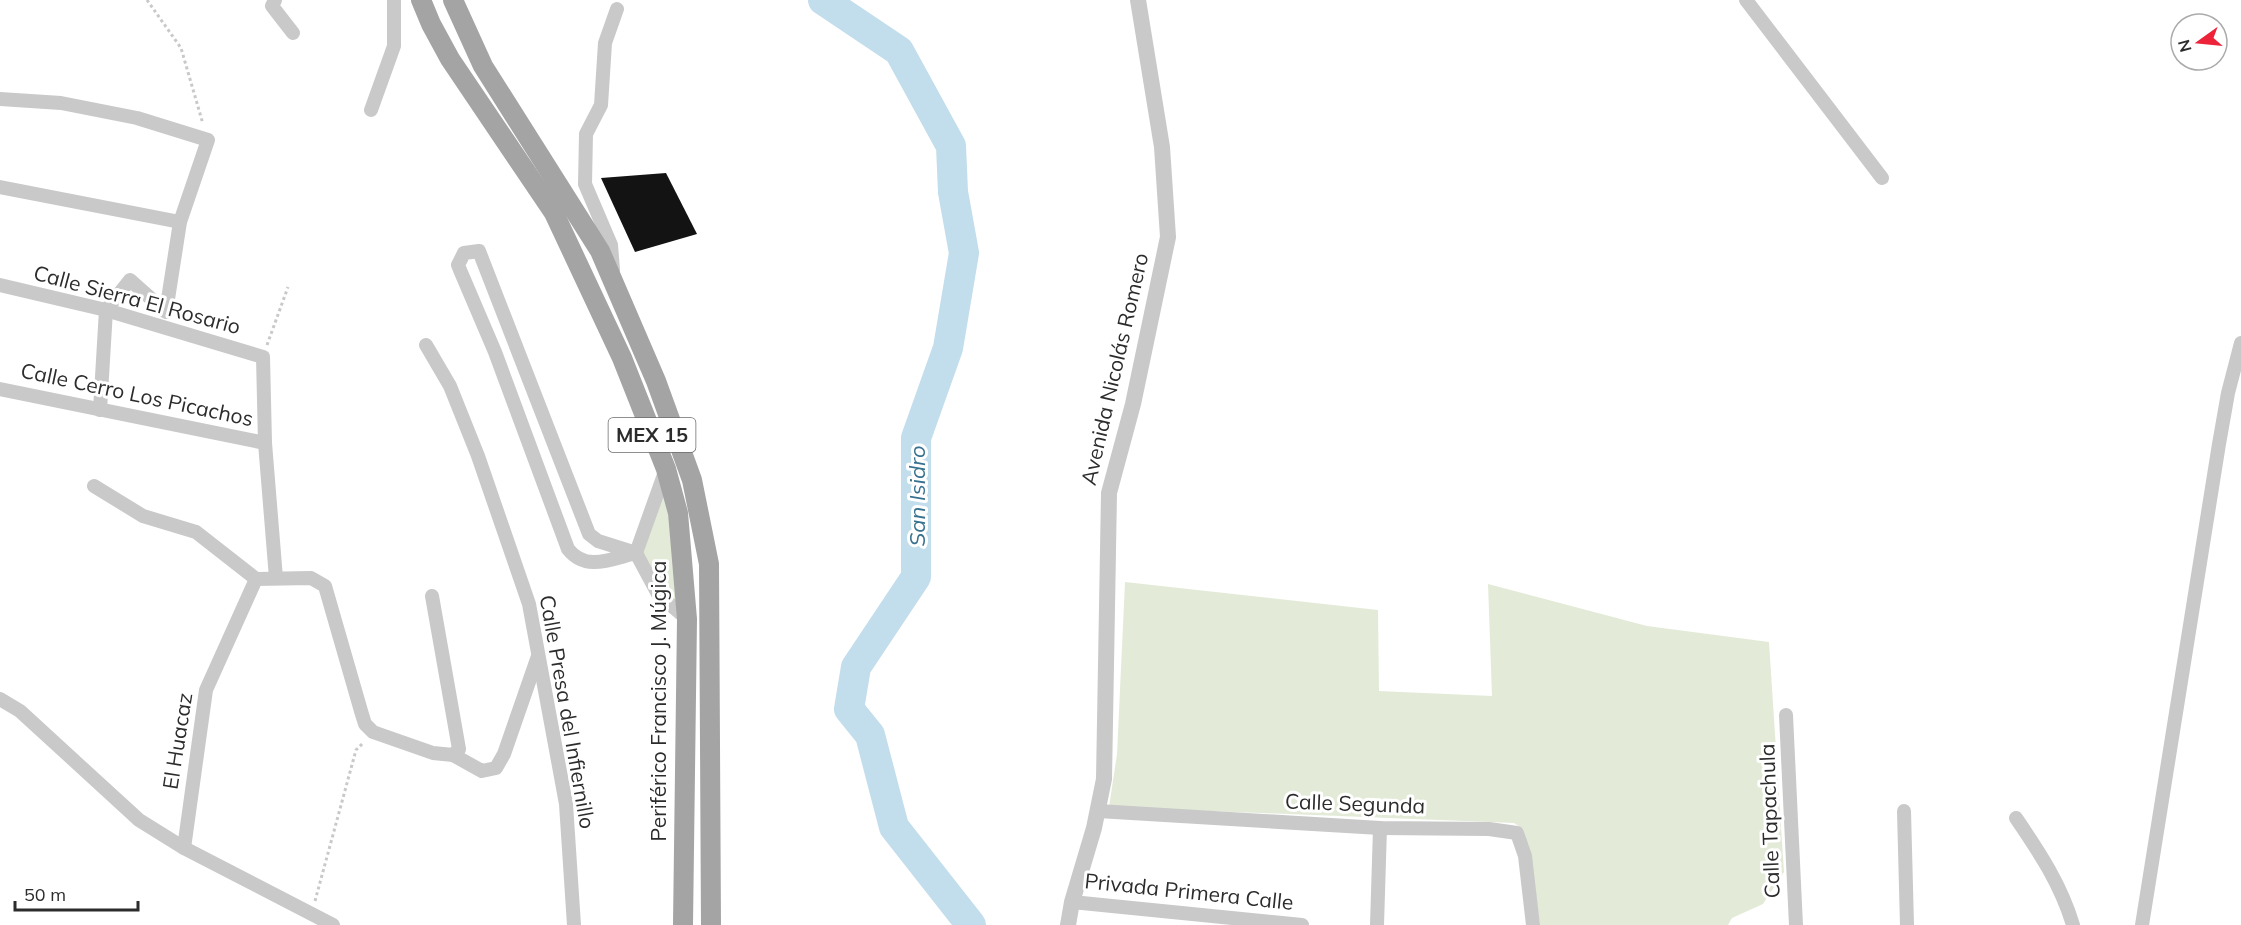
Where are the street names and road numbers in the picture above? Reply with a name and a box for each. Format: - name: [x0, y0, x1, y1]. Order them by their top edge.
- street label: Avenida Nicolás Romero: [1075, 250, 1153, 487]
- street label: Calle Sierra El Rosario: [31, 259, 243, 339]
- street label: Calle Cerro Los Picachos: [19, 357, 256, 431]
- road number: MEX 15: [608, 418, 696, 452]
- street label: Periférico Francisco J. Múgica: [645, 561, 671, 841]
- street label: Calle Presa del Infiernillo: [535, 593, 601, 831]
- street label: El Huacaz: [157, 691, 197, 791]
- street label: Calle Tapachula: [1753, 743, 1785, 899]
- street label: Calle Segunda: [1284, 788, 1426, 818]
- street label: Privada Primera Calle: [1083, 867, 1295, 915]

